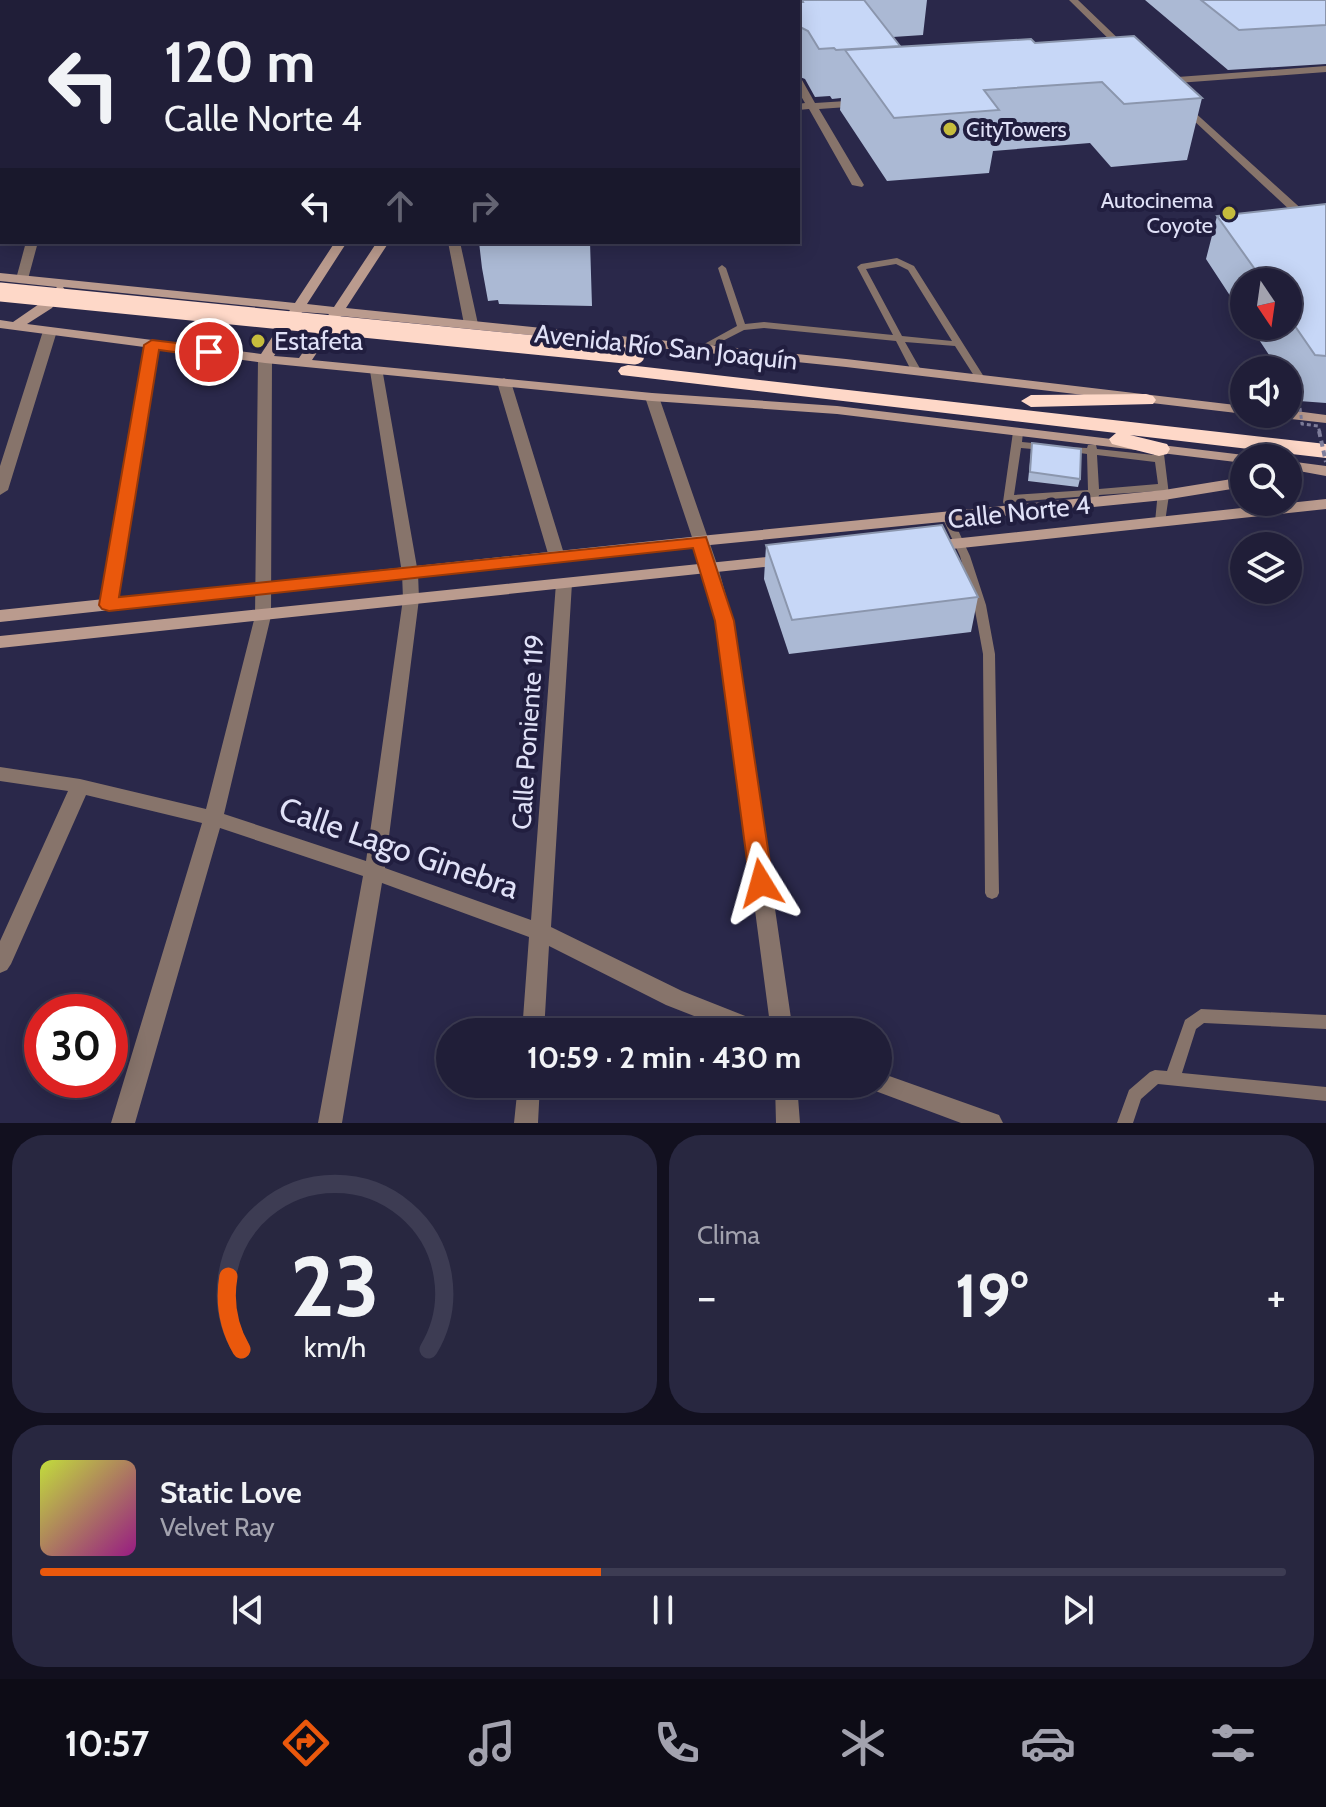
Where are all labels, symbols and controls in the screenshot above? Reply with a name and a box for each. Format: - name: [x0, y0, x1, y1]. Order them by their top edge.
- text: 120 m: [164, 28, 315, 96]
- icon: left: [32, 32, 136, 136]
- text: Calle Norte 4: [164, 96, 362, 140]
- place label: CityTowers: [966, 116, 1067, 143]
- marker: CityTowers: [941, 120, 959, 138]
- icon: left: [294, 184, 338, 228]
- icon: ahead: [378, 184, 422, 228]
- icon: right: [462, 184, 506, 228]
- place label: Autocinema Coyote: [1101, 187, 1213, 239]
- marker: Autocinema Coyote: [1220, 204, 1238, 222]
- north arrow: [1230, 268, 1302, 340]
- map controls: [1230, 268, 1302, 604]
- street label: Avenida Río San Joaquín: [533, 317, 799, 377]
- pin: [175, 318, 243, 386]
- place label: Estafeta: [274, 325, 364, 357]
- icon: arrive: [187, 330, 231, 374]
- marker: Estafeta: [249, 332, 267, 350]
- button: sound: [1230, 356, 1302, 428]
- button: search: [1230, 444, 1302, 516]
- street label: Calle Norte 4: [946, 489, 1092, 535]
- button: layers: [1230, 532, 1302, 604]
- street label: Calle Poniente 119: [505, 633, 551, 831]
- street label: Calle Lago Ginebra: [274, 788, 525, 907]
- position arrow: [719, 841, 803, 925]
- speed limit sign: 30: [24, 994, 128, 1098]
- text: 10:59 · 2 min · 430 m: [527, 1039, 801, 1076]
- text: Clima: [697, 1219, 760, 1251]
- text: 23: [290, 1236, 379, 1337]
- text: 19°: [955, 1259, 1028, 1332]
- text: −: [697, 1270, 716, 1323]
- text: +: [1267, 1270, 1286, 1323]
- text: km/h: [303, 1329, 366, 1364]
- text: Static Love: [160, 1474, 302, 1511]
- text: Velvet Ray: [160, 1511, 275, 1543]
- icon: previous: [226, 1588, 270, 1632]
- icon: pause: [641, 1588, 685, 1632]
- icon: next: [1056, 1588, 1100, 1632]
- icon: directions: [278, 1715, 334, 1771]
- icon: music: [464, 1715, 520, 1771]
- icon: phone: [649, 1715, 705, 1771]
- icon: climate: [835, 1715, 891, 1771]
- icon: car: [1020, 1715, 1076, 1771]
- icon: filters: [1205, 1715, 1261, 1771]
- text: 10:57: [65, 1721, 149, 1765]

